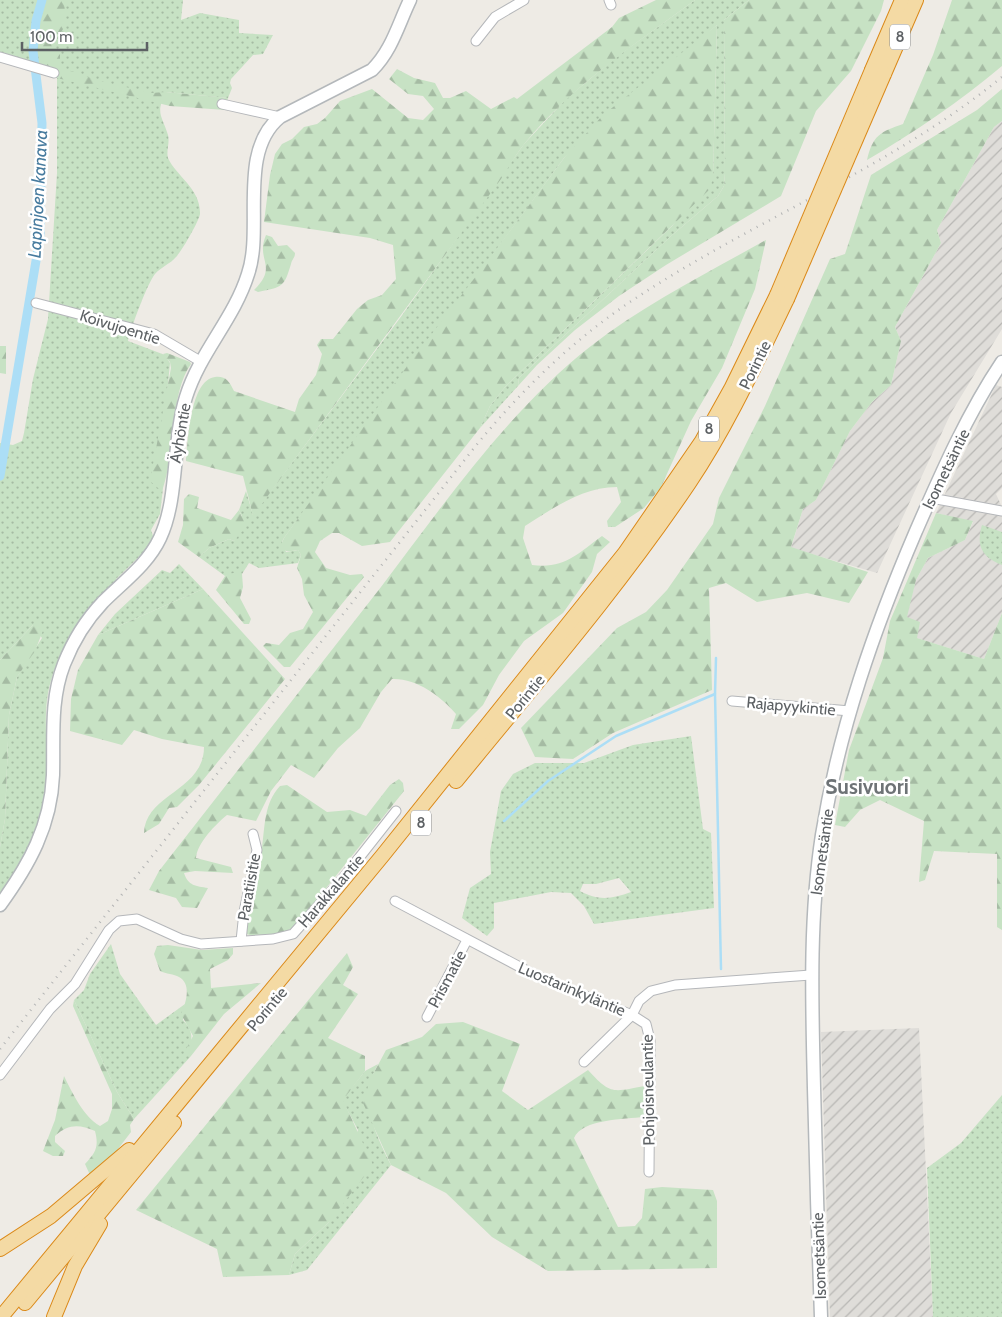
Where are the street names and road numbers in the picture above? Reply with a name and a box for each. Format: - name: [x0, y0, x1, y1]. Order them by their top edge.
- road number: 8: [890, 24, 910, 50]
- street label: Koivujoentie: [77, 306, 163, 348]
- street label: Porintie: [735, 337, 775, 393]
- street label: Äyhöntie: [165, 402, 195, 464]
- road number: 8: [699, 416, 719, 442]
- street label: Isometsäntie: [918, 426, 974, 512]
- street label: Porintie: [501, 671, 549, 723]
- street label: Rajapyykintie: [746, 693, 836, 719]
- street label: Isometsäntie: [807, 808, 837, 896]
- road number: 8: [411, 810, 431, 836]
- street label: Harakkalantie: [294, 851, 368, 931]
- street label: Paratiisitie: [234, 852, 264, 922]
- street label: Prismatie: [424, 947, 470, 1011]
- street label: Luostarinkyläntie: [516, 958, 628, 1020]
- street label: Porintie: [243, 983, 291, 1035]
- street label: Pohjoisneulantie: [638, 1034, 658, 1146]
- street label: Isometsäntie: [808, 1212, 830, 1300]

